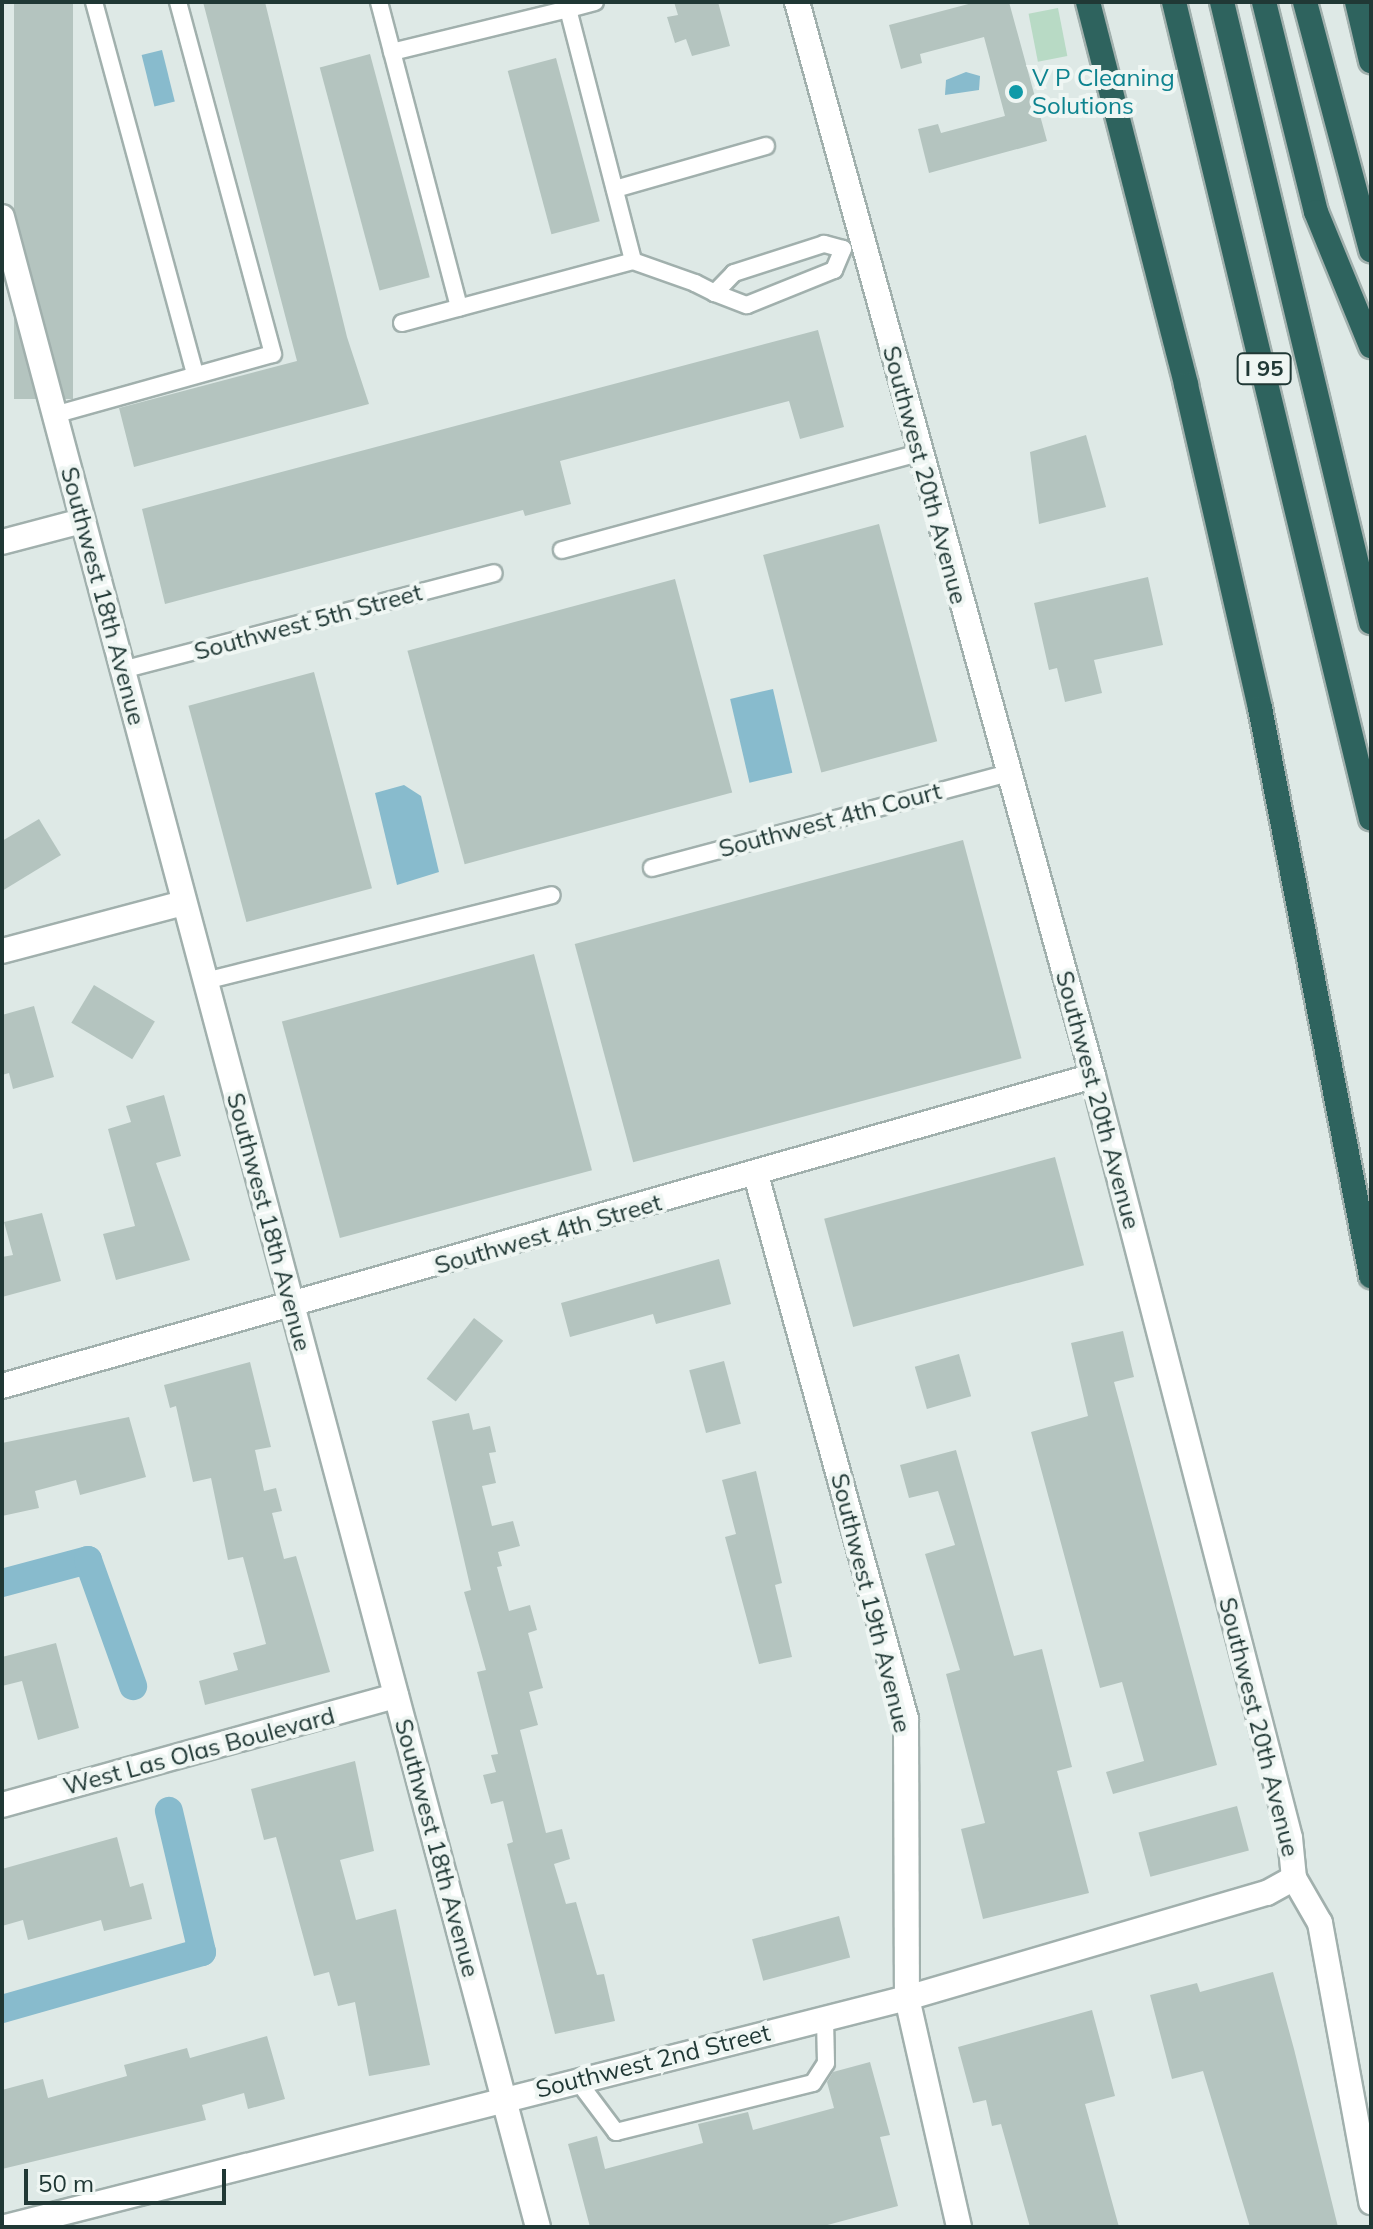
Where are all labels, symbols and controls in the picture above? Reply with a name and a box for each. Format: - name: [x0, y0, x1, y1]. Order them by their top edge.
- place label: V P Cleaning Solutions: [1032, 64, 1175, 120]
- marker: V P Cleaning Solutions: [1007, 83, 1025, 101]
- street label: Southwest 20th Avenue: [877, 343, 973, 607]
- road number: I 95: [1236, 351, 1292, 387]
- street label: Southwest 18th Avenue: [55, 464, 151, 728]
- street label: Southwest 5th Street: [191, 578, 425, 666]
- street label: Southwest 4th Court: [716, 776, 944, 864]
- street label: Southwest 20th Avenue: [1050, 968, 1146, 1232]
- street label: Southwest 18th Avenue: [221, 1090, 317, 1354]
- street label: Southwest 4th Street: [431, 1188, 665, 1280]
- street label: Southwest 19th Avenue: [825, 1470, 917, 1736]
- street label: Southwest 20th Avenue: [1213, 1594, 1305, 1860]
- street label: West Las Olas Boulevard: [60, 1701, 338, 1801]
- street label: Southwest 18th Avenue: [389, 1716, 485, 1980]
- street label: Southwest 2nd Street: [533, 2018, 773, 2104]
- scale bar: [28, 2153, 230, 2203]
- text: 50 m: [38, 2168, 94, 2198]

